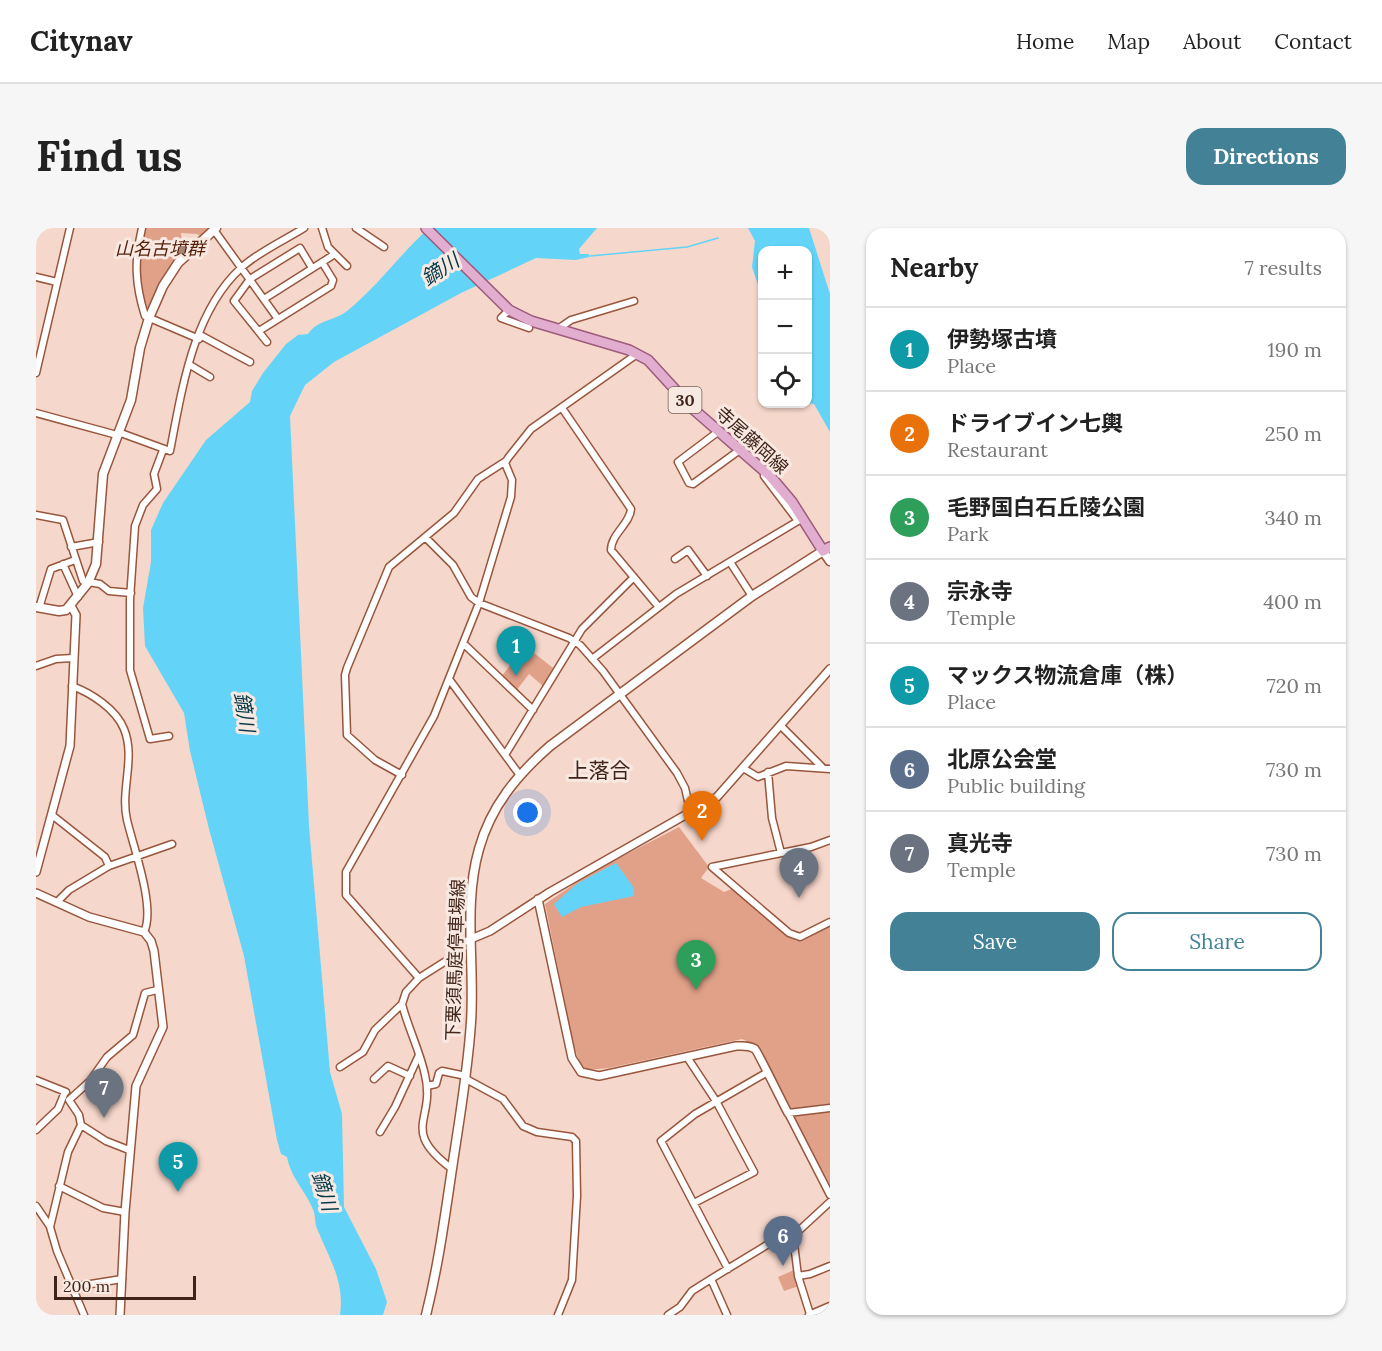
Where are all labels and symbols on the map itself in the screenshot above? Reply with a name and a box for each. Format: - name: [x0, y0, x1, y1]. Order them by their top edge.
- park label: 山名古墳群: [115, 237, 208, 260]
- water label: 鏑川: [416, 247, 465, 290]
- road number: 30: [668, 387, 702, 413]
- street label: 寺尾藤岡線: [711, 401, 793, 479]
- pin: 1: [496, 626, 536, 676]
- water label: 鏑川: [230, 690, 261, 736]
- district label: 上落合: [568, 757, 631, 784]
- pin: 2: [682, 792, 722, 841]
- your location: [513, 798, 542, 827]
- pin: 4: [780, 848, 819, 898]
- street label: 下栗須馬庭停車場線: [441, 879, 469, 1041]
- pin: 3: [676, 940, 716, 990]
- pin: 7: [84, 1068, 124, 1118]
- pin: 5: [158, 1142, 198, 1192]
- water label: 鏑川: [307, 1168, 343, 1216]
- pin: 6: [764, 1216, 802, 1266]
- scale bar: [54, 1273, 196, 1300]

